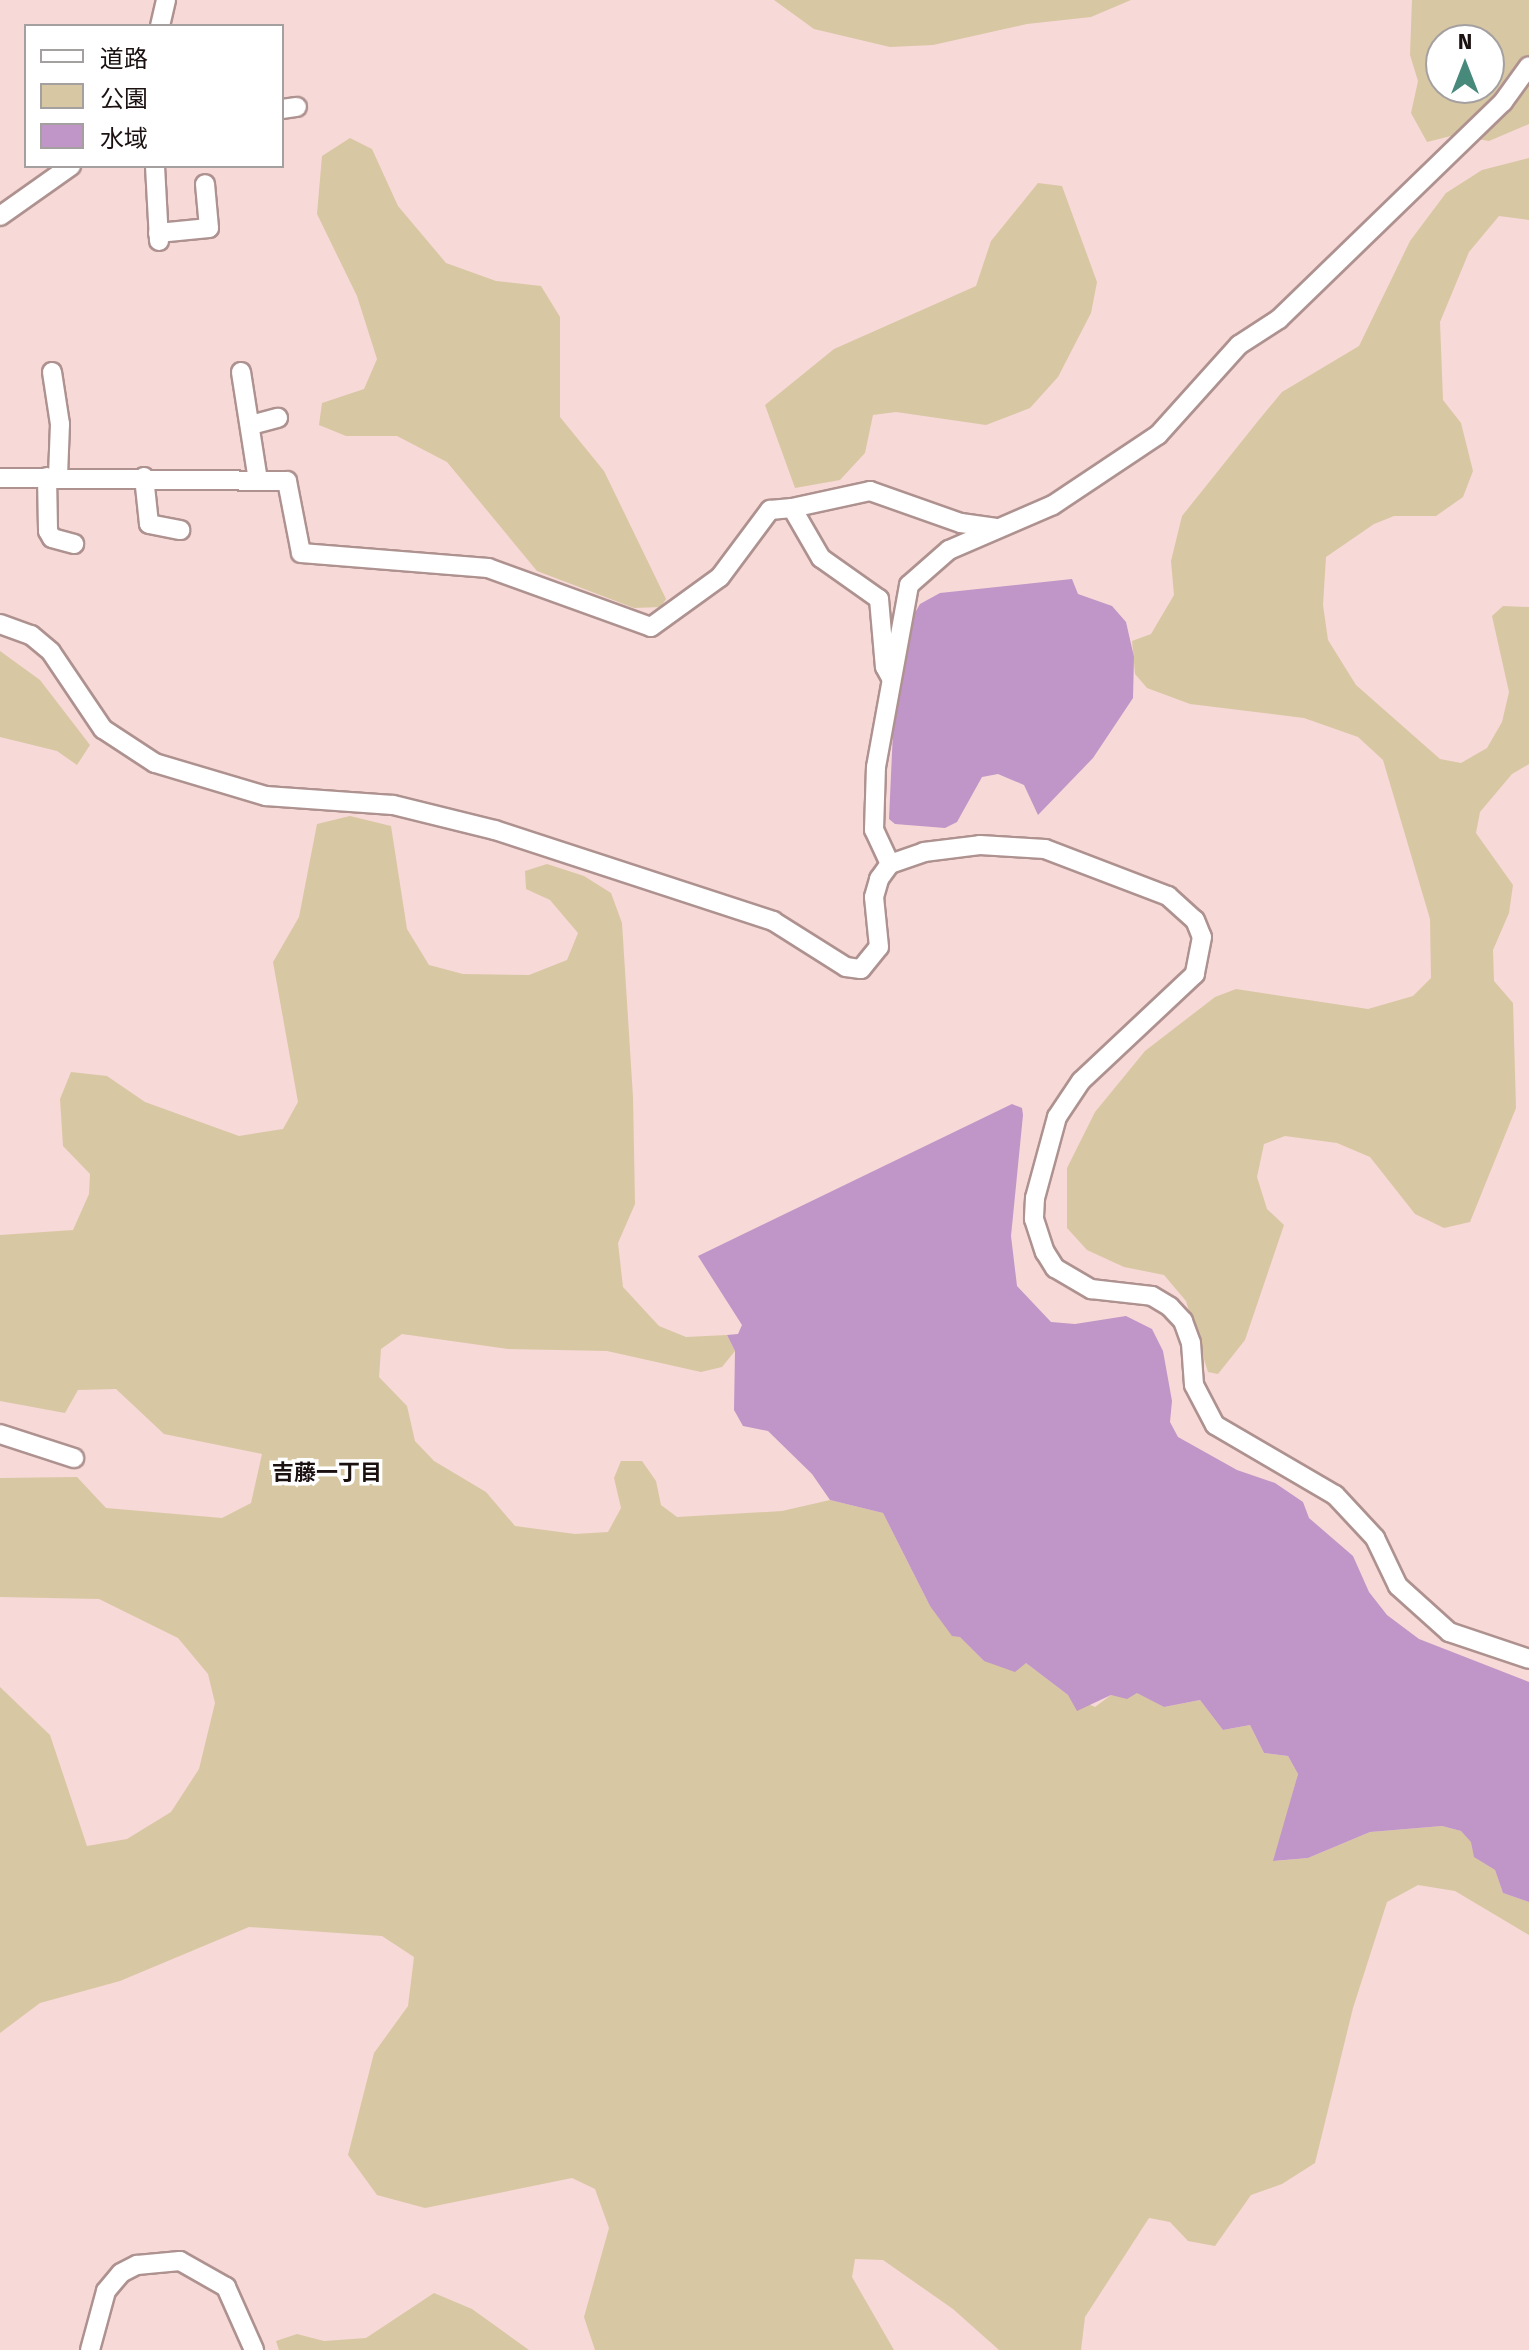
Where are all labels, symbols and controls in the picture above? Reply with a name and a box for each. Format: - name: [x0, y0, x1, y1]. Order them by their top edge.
- legend: [24, 24, 284, 168]
- north arrow: [1425, 24, 1505, 104]
- text: N: [1458, 28, 1472, 55]
- text: 道路: [100, 45, 148, 73]
- text: 公園: [100, 85, 148, 113]
- text: 水域: [100, 125, 148, 153]
- district label: 吉藤一丁目: [272, 1460, 382, 1486]

